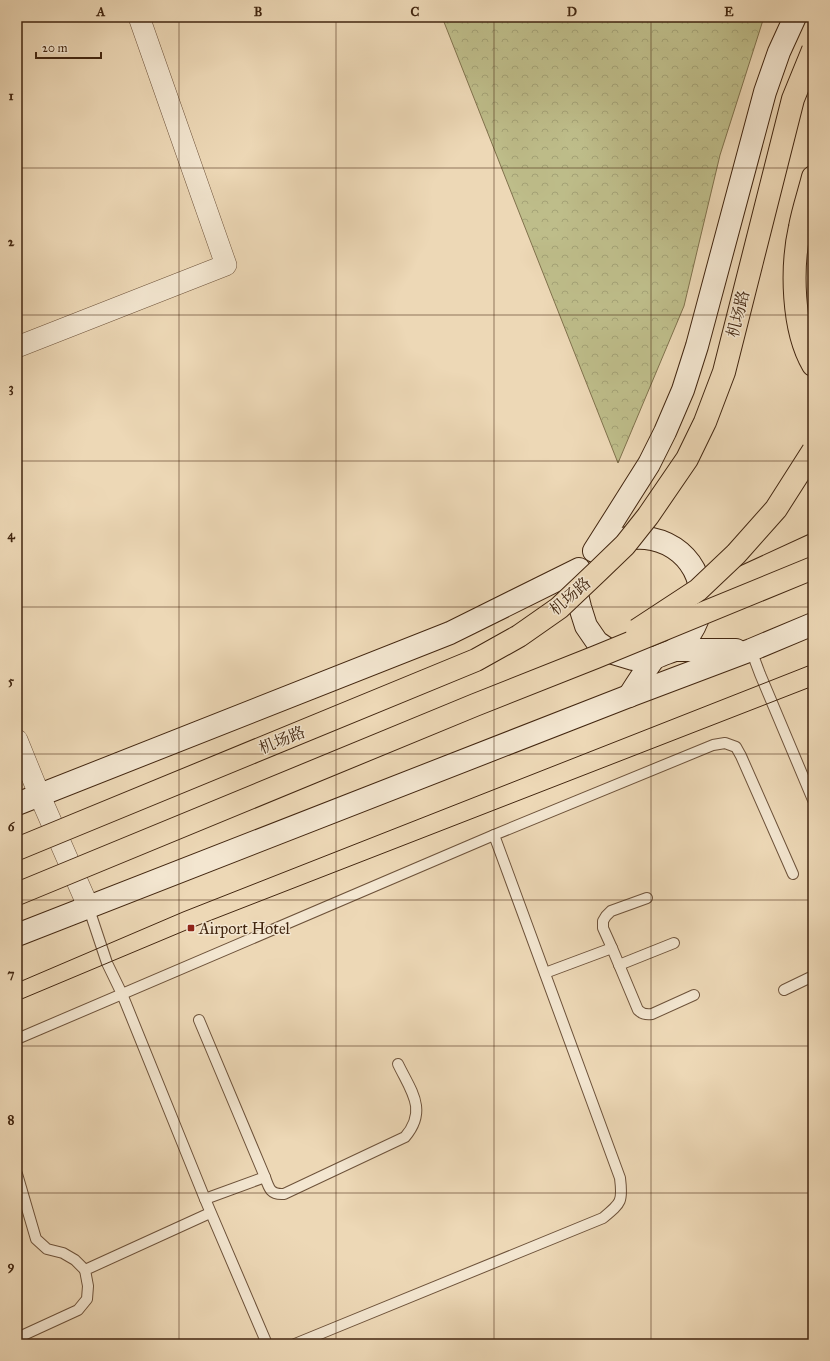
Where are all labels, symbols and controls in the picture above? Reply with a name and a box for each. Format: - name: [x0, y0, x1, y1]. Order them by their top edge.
- text: A: [96, 4, 106, 20]
- text: B: [254, 4, 263, 20]
- text: C: [411, 4, 420, 20]
- text: D: [567, 4, 577, 20]
- text: E: [724, 4, 734, 20]
- scale bar: [36, 34, 101, 60]
- text: 20 m: [42, 41, 68, 55]
- text: 1: [8, 88, 14, 104]
- text: 2: [8, 234, 15, 250]
- street label: 机场路: [723, 288, 753, 340]
- text: 3: [8, 380, 14, 396]
- text: 4: [7, 527, 15, 543]
- street label: 机场路: [546, 573, 594, 619]
- text: 5: [8, 673, 15, 689]
- street label: 机场路: [256, 722, 308, 758]
- text: 6: [8, 819, 16, 835]
- place label: Airport Hotel: [198, 919, 291, 938]
- marker: Airport Hotel: [186, 923, 196, 933]
- text: 7: [8, 966, 15, 982]
- text: 8: [8, 1112, 15, 1128]
- text: 9: [8, 1258, 15, 1274]

